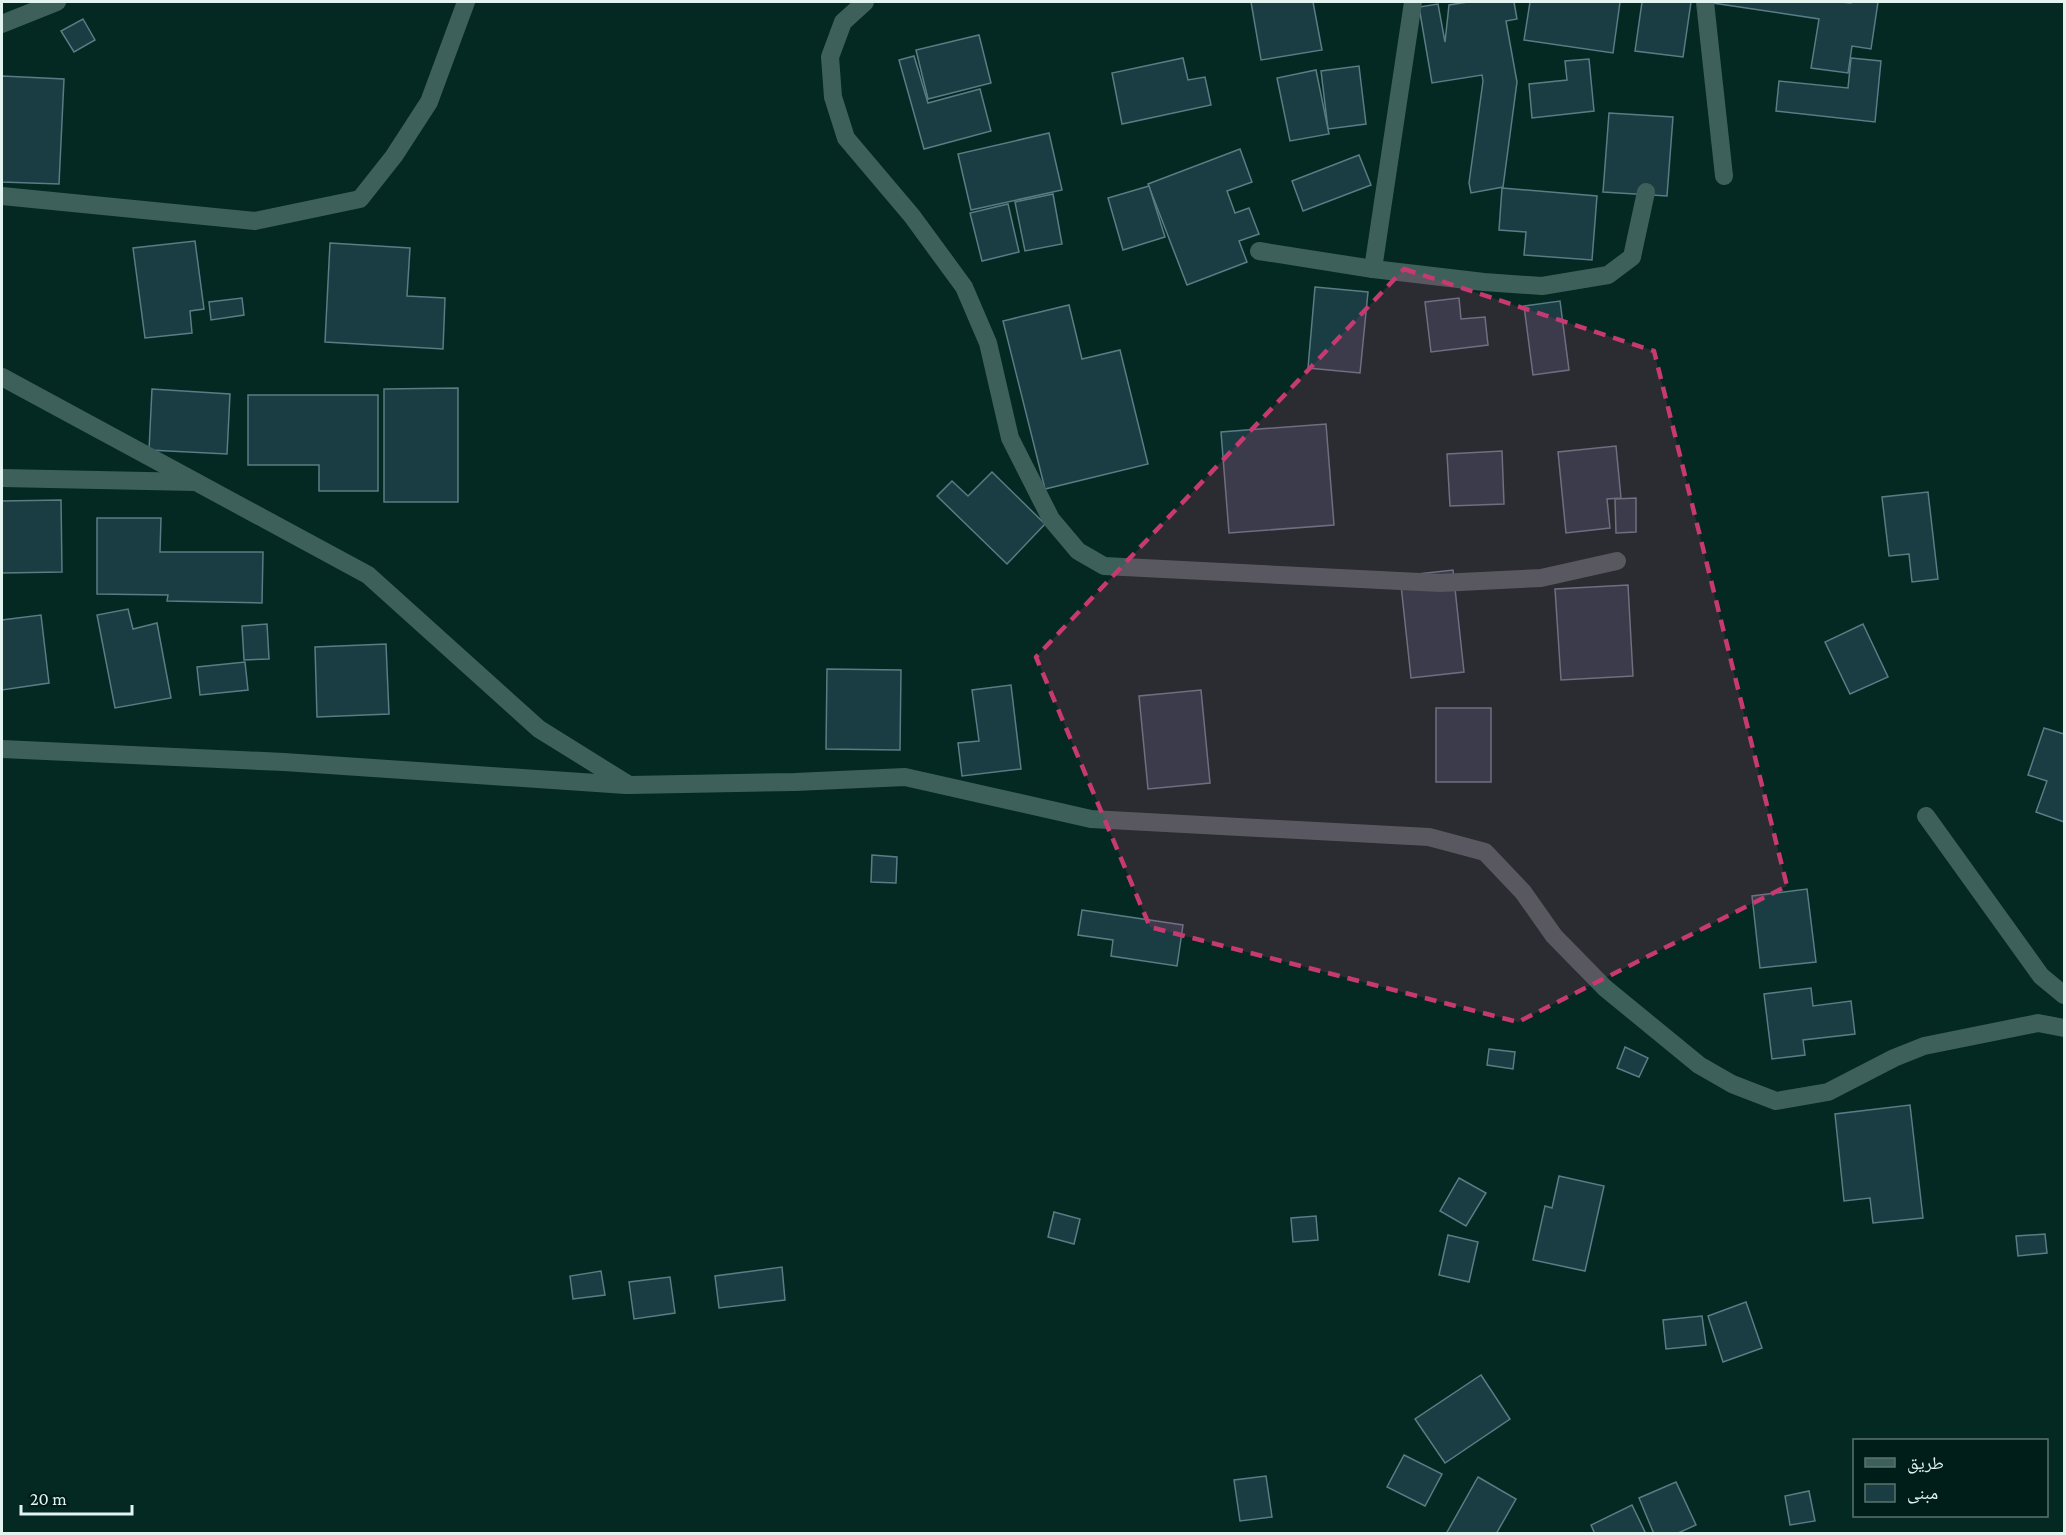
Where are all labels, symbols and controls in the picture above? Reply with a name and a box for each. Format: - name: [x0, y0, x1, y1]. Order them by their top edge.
- legend: [1853, 1439, 2048, 1517]
- text: طريق: [1907, 1453, 1944, 1474]
- scale bar: [21, 1478, 132, 1516]
- text: مبنى: [1907, 1483, 1938, 1504]
- text: 20 m: [30, 1489, 67, 1509]

